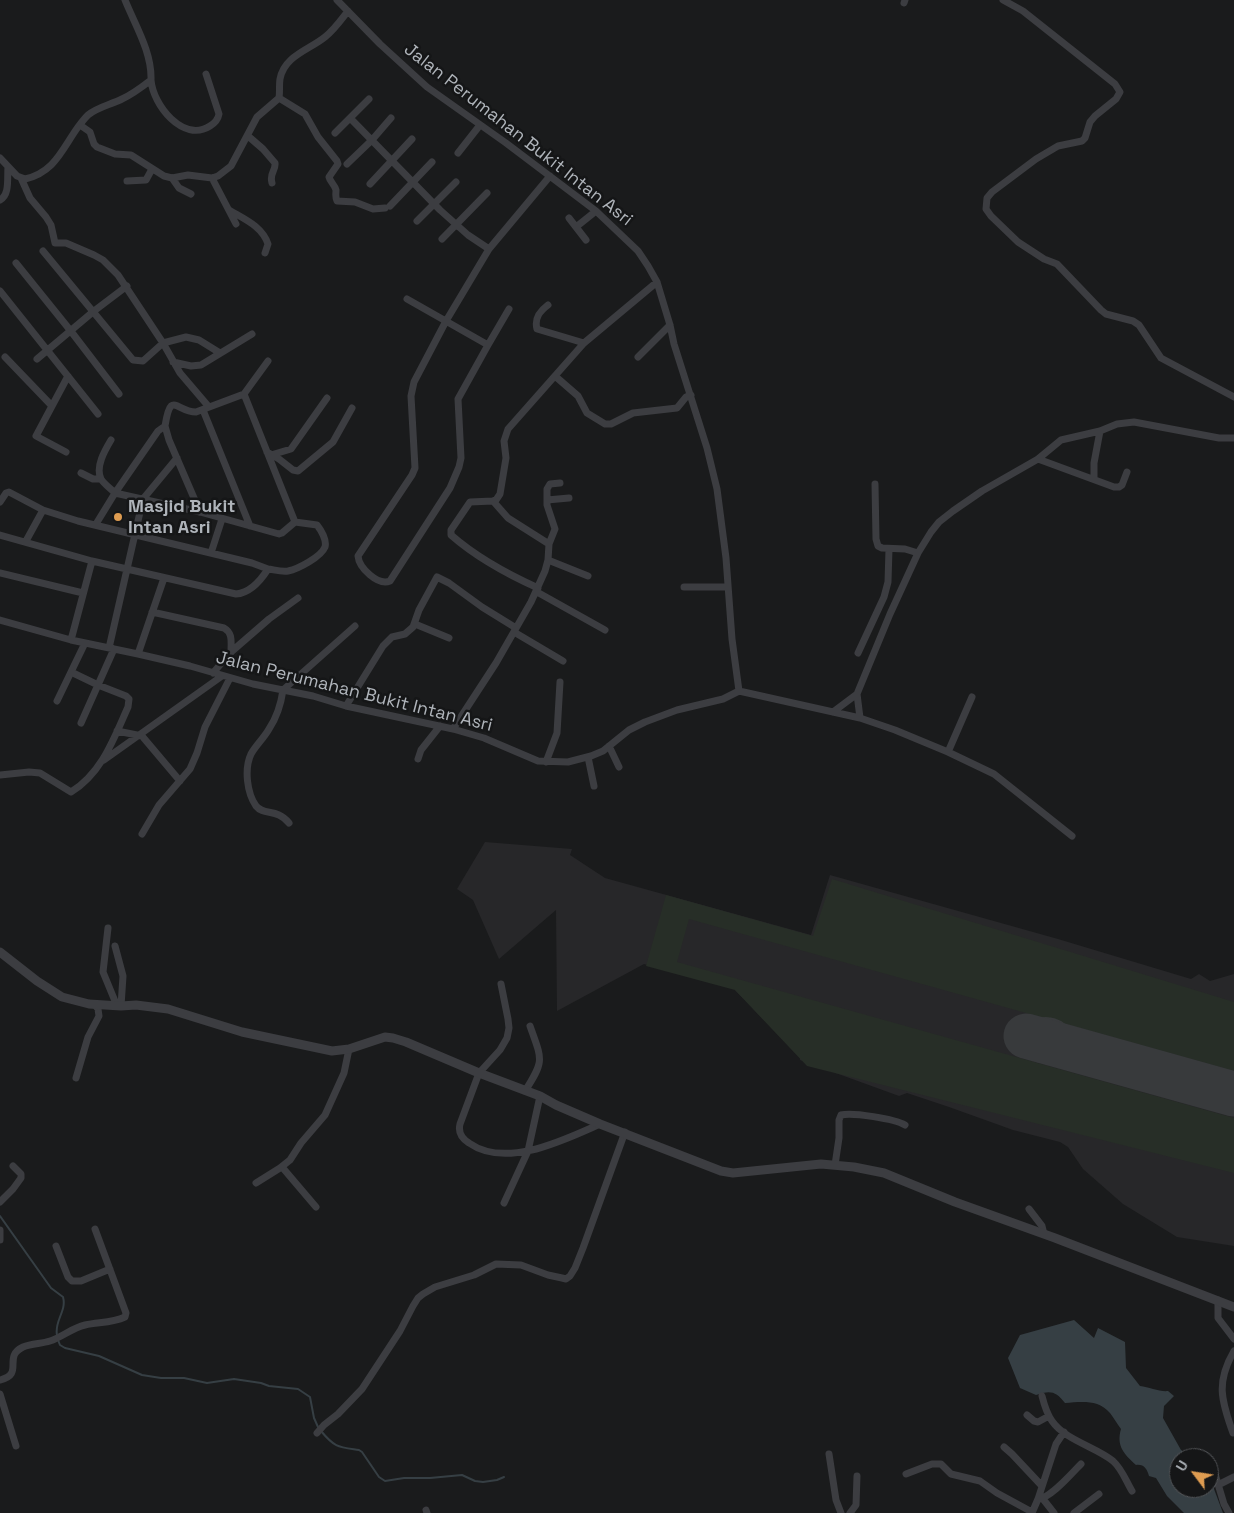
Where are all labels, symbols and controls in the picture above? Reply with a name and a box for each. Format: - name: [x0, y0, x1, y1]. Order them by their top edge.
- street label: Jalan Perumahan Bukit Intan Asri: [399, 39, 637, 231]
- place label: Masjid Bukit Intan Asri: [128, 496, 235, 538]
- marker: Masjid Bukit Intan Asri: [112, 511, 124, 523]
- street label: Jalan Perumahan Bukit Intan Asri: [214, 647, 494, 737]
- north arrow: [1169, 1448, 1219, 1498]
- text: U: [1172, 1457, 1192, 1474]

